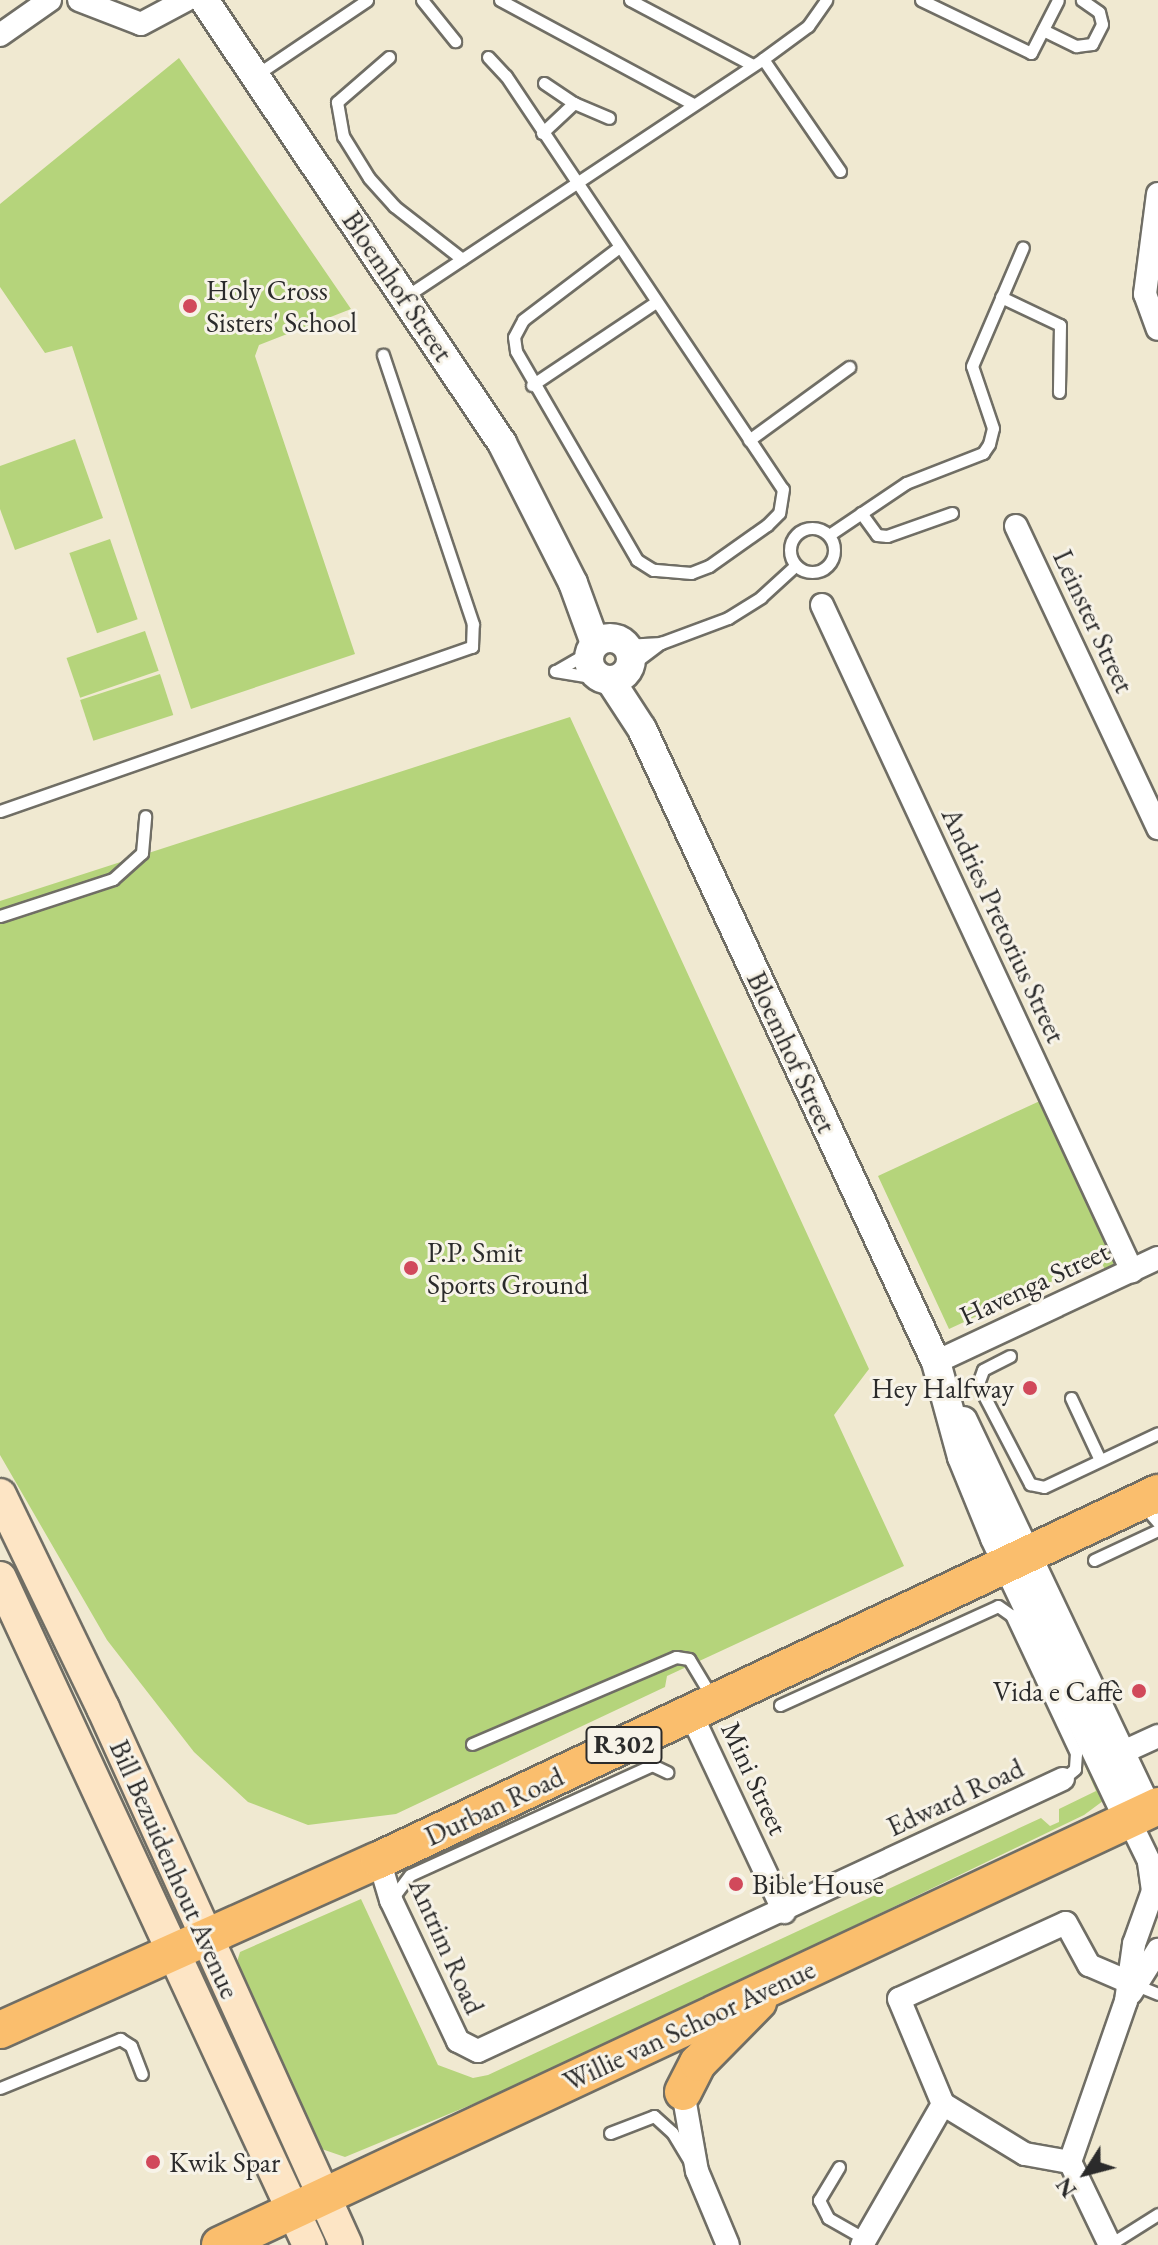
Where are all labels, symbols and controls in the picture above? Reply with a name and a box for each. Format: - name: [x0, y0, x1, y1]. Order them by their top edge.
- street label: Bloemhof Street: [335, 204, 461, 368]
- place label: Holy Cross Sisters' School: [206, 273, 357, 339]
- marker: Holy Cross Sisters' School: [181, 297, 199, 315]
- street label: Leinster Street: [1046, 544, 1142, 698]
- street label: Andries Pretorius Street: [935, 802, 1073, 1048]
- street label: Bloemhof Street: [740, 966, 844, 1138]
- street label: Havenga Street: [954, 1234, 1114, 1332]
- place label: P.P. Smit Sports Ground: [427, 1235, 589, 1301]
- marker: P.P. Smit Sports Ground: [402, 1259, 420, 1277]
- place label: Hey Halfway: [871, 1371, 1014, 1405]
- marker: Hey Halfway: [1021, 1379, 1039, 1397]
- place label: Vida e Caffè: [993, 1674, 1123, 1708]
- marker: Vida e Caffè: [1130, 1682, 1148, 1700]
- street label: Mini Street: [714, 1716, 796, 1840]
- road number: R302: [584, 1723, 664, 1767]
- street label: Bill Bezuidenhout Avenue: [103, 1734, 247, 2004]
- street label: Edward Road: [881, 1751, 1029, 1843]
- street label: Durban Road: [419, 1759, 569, 1853]
- place label: Bible House: [752, 1867, 884, 1901]
- street label: Antrim Road: [402, 1873, 492, 2019]
- marker: Bible House: [727, 1875, 745, 1893]
- street label: Willie van Schoor Avenue: [558, 1952, 820, 2098]
- north arrow: [1046, 2133, 1126, 2213]
- place label: Kwik Spar: [169, 2145, 280, 2179]
- marker: Kwik Spar: [144, 2153, 162, 2171]
- text: N: [1049, 2172, 1083, 2203]

